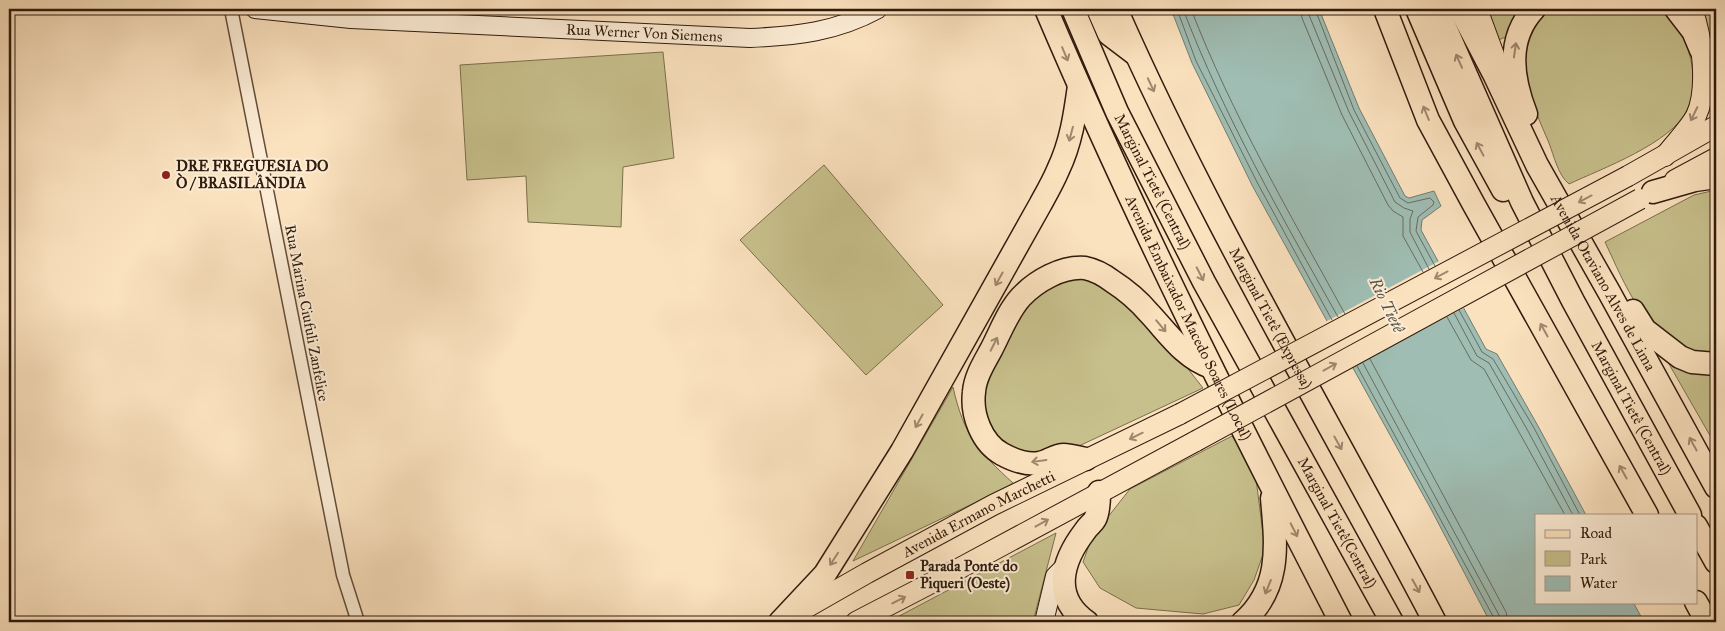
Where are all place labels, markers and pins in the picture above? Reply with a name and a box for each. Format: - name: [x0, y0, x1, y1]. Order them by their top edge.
- place label: DRE FREGUESIA DO Ò / BRASILÂNDIA: [176, 157, 329, 192]
- marker: DRE FREGUESIA DO Ò / BRASILÂNDIA: [160, 169, 172, 181]
- place label: Parada Ponte do Piqueri (Oeste): [920, 557, 1018, 593]
- marker: Parada Ponte do Piqueri (Oeste): [904, 569, 916, 581]

